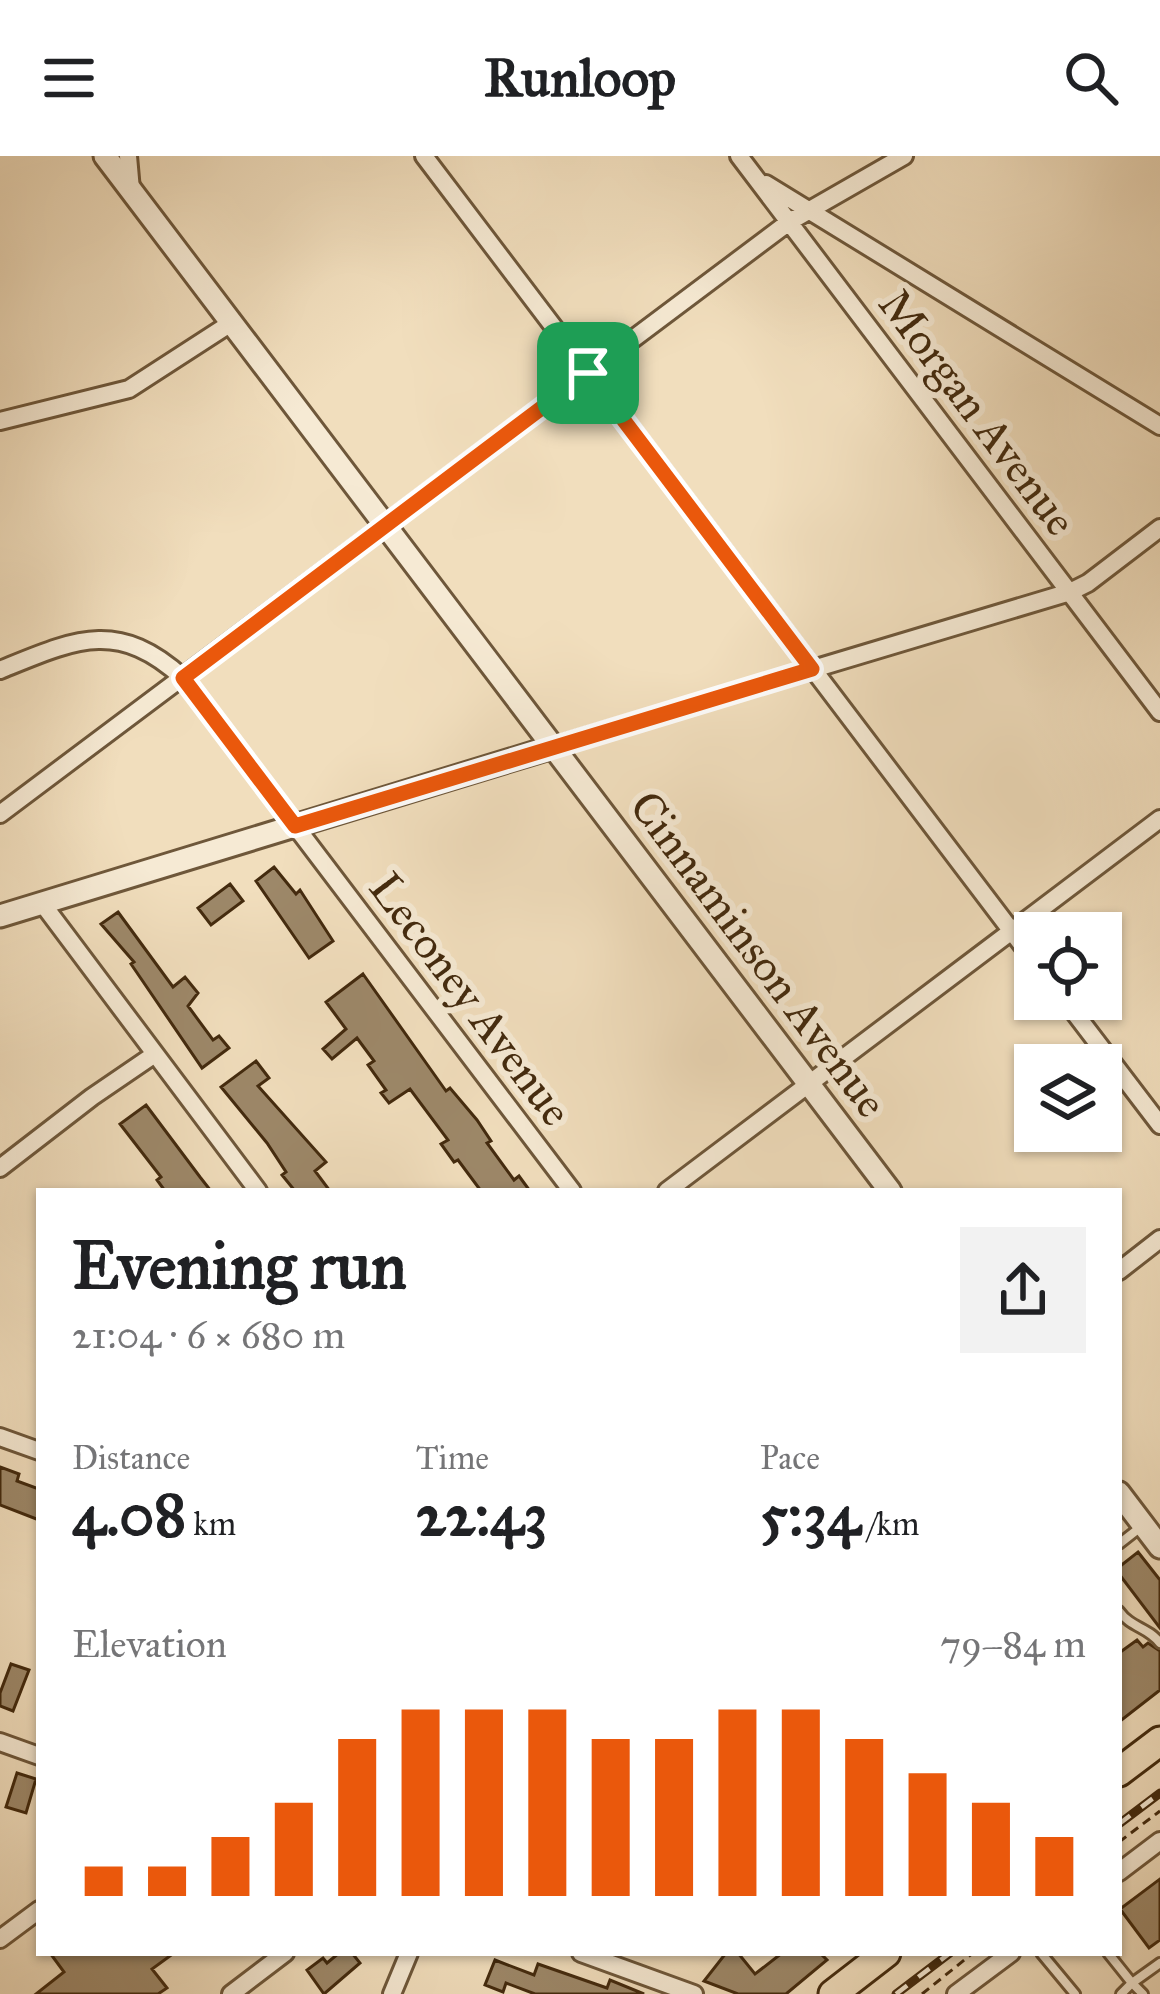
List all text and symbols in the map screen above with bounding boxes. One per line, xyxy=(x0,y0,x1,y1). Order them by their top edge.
icon: menu xyxy=(36,45,102,111)
text: Runloop xyxy=(484,45,676,111)
icon: search xyxy=(1058,45,1124,111)
street label: Morgan Avenue xyxy=(867,278,1089,546)
pin xyxy=(537,322,639,424)
icon: arrive xyxy=(555,340,621,406)
street label: Cinnaminson Avenue xyxy=(619,780,899,1128)
street label: Leconey Avenue xyxy=(358,862,584,1136)
map controls xyxy=(1014,912,1122,1152)
button: locate xyxy=(1014,912,1122,1020)
button: layers xyxy=(1014,1044,1122,1152)
text: Evening run xyxy=(72,1225,407,1306)
button: share xyxy=(960,1227,1086,1353)
text: 21:04 · 6 × 680 m xyxy=(72,1311,345,1359)
text: Distance xyxy=(72,1438,190,1478)
text: Time xyxy=(416,1438,489,1478)
text: Pace xyxy=(760,1438,820,1478)
text: 4.08 xyxy=(72,1478,186,1551)
text: 22:43 xyxy=(416,1478,548,1551)
text: 5:34 xyxy=(760,1478,860,1551)
text: km xyxy=(186,1504,236,1544)
text: /km xyxy=(860,1504,919,1544)
text: Elevation xyxy=(72,1620,227,1668)
text: 79–84 m xyxy=(940,1620,1086,1668)

